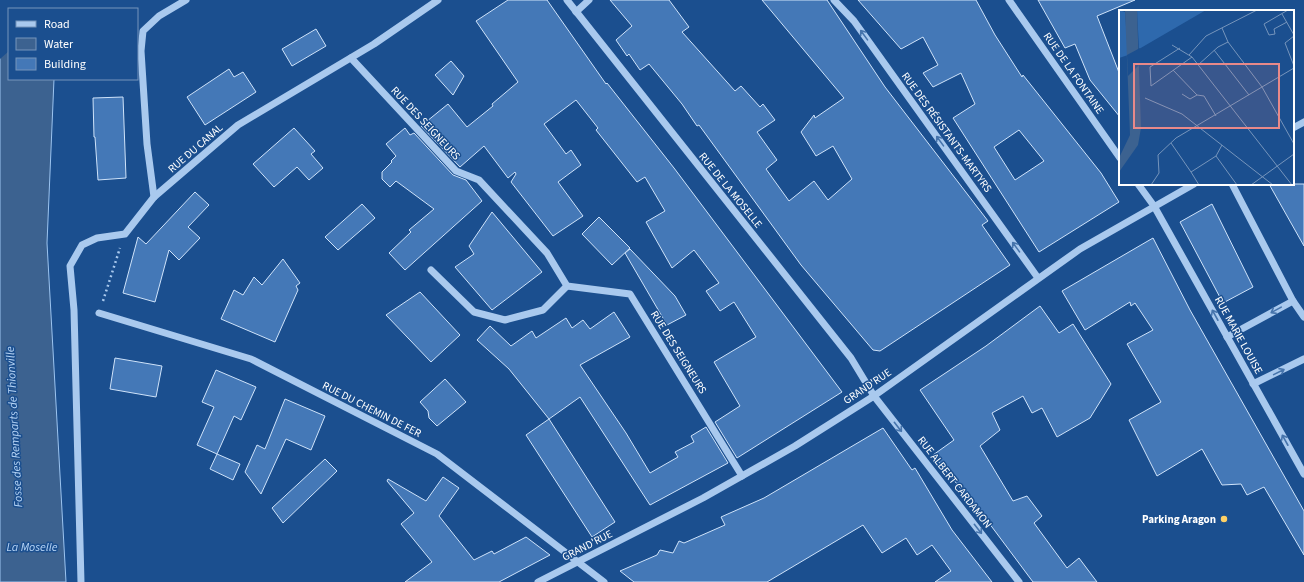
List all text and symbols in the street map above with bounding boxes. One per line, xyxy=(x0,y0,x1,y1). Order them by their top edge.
legend xyxy=(8,8,138,80)
inset map xyxy=(1119,10,1294,185)
text: Road xyxy=(44,16,70,33)
street label: RUE DE LA FONTAINE xyxy=(1040,29,1108,117)
one-way arrow xyxy=(860,30,868,41)
text: Water xyxy=(44,36,74,53)
text: Building xyxy=(44,56,86,73)
street label: RUE DES RÉSISTANTS-MARTYRS xyxy=(898,69,995,195)
street label: RUE DES SEIGNEURS xyxy=(388,83,464,163)
street label: RUE DU CANAL xyxy=(165,120,226,176)
one-way arrow xyxy=(936,136,944,147)
street label: RUE DE LA MOSELLE xyxy=(695,149,766,231)
one-way arrow xyxy=(1012,241,1020,252)
street label: RUE MARIE LOUISE xyxy=(1211,294,1266,377)
one-way arrow xyxy=(1270,306,1282,314)
street label: RUE DES SEIGNEURS xyxy=(647,308,710,397)
one-way arrow xyxy=(1210,309,1218,321)
water label: Fosse des Remparts de Thionville xyxy=(2,346,27,508)
street label: GRAND'RUE xyxy=(840,365,894,408)
one-way arrow xyxy=(1272,368,1284,375)
street label: RUE DU CHEMIN DE FER xyxy=(320,378,424,441)
one-way arrow xyxy=(894,421,902,432)
street label: RUE ALBERT CARDAMON xyxy=(914,433,995,531)
one-way arrow xyxy=(1281,434,1288,446)
place label: Parking Aragon xyxy=(1142,512,1216,527)
marker: Parking Aragon xyxy=(1219,514,1229,524)
one-way arrow xyxy=(973,524,982,535)
street label: GRAND'RUE xyxy=(559,526,615,565)
water label: La Moselle xyxy=(6,539,58,556)

